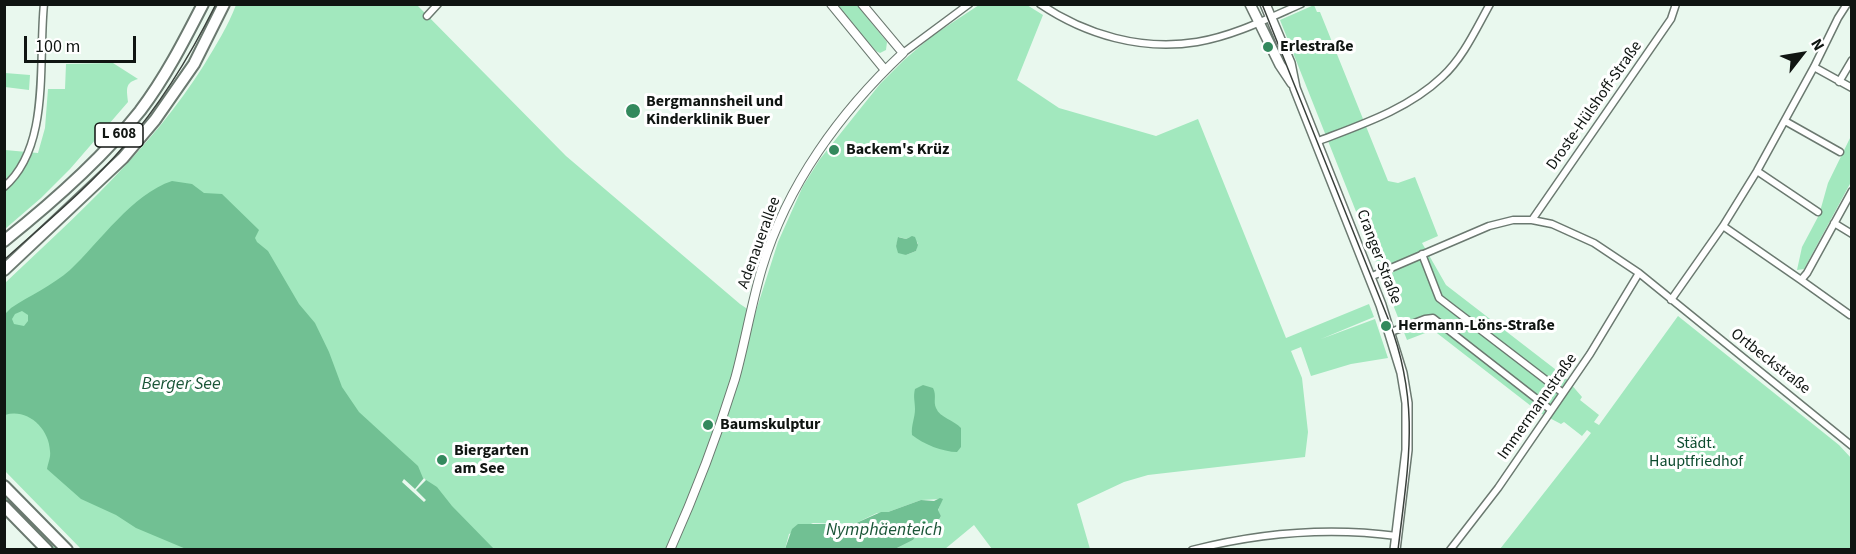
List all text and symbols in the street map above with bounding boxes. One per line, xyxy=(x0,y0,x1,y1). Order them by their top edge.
scale bar xyxy=(27,24,140,62)
north arrow xyxy=(1772,24,1832,84)
text: 100 m xyxy=(35,34,80,59)
text: N xyxy=(1805,34,1830,55)
place label: Erlestraße xyxy=(1280,37,1354,57)
street label: Droste-Hülshoff-Straße xyxy=(1543,38,1647,174)
marker: Erlestraße xyxy=(1261,40,1275,54)
place label: Bergmannsheil und Kinderklinik Buer xyxy=(646,92,783,130)
marker: Bergmannsheil und Kinderklinik Buer xyxy=(624,102,642,120)
road number: L 608 xyxy=(95,123,143,147)
place label: Backem's Krüz xyxy=(846,140,949,160)
marker: Backem's Krüz xyxy=(827,143,841,157)
street label: Adenauerallee xyxy=(735,195,785,291)
street label: Cranger Straße xyxy=(1351,207,1405,307)
place label: Hermann-Löns-Straße xyxy=(1398,316,1555,336)
marker: Hermann-Löns-Straße xyxy=(1379,319,1393,333)
street label: Ortbeckstraße xyxy=(1726,325,1814,399)
street label: Immermannstraße xyxy=(1494,350,1582,464)
water label: Berger See xyxy=(141,374,221,396)
place label: Baumskulptur xyxy=(720,415,820,435)
marker: Baumskulptur xyxy=(701,418,715,432)
park label: Städt. Hauptfriedhof xyxy=(1649,434,1743,472)
place label: Biergarten am See xyxy=(454,441,529,479)
marker: Biergarten am See xyxy=(435,453,449,467)
water label: Nymphäenteich xyxy=(826,520,942,542)

